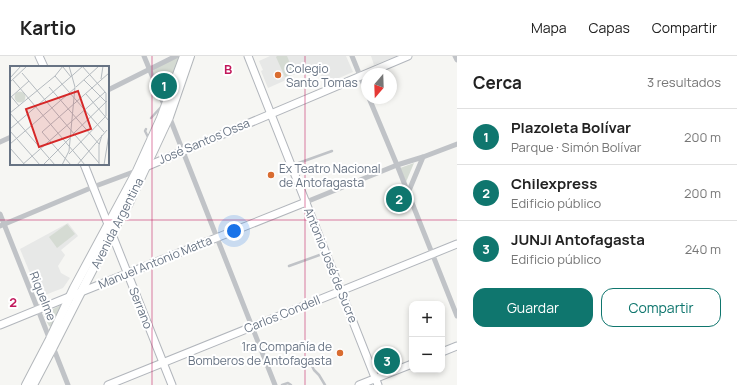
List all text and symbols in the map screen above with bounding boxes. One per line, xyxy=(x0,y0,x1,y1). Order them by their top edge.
text: Kartio xyxy=(20,15,76,41)
text: Mapa xyxy=(531,18,567,37)
text: Capas xyxy=(589,18,630,37)
text: Compartir xyxy=(652,18,717,37)
text: B xyxy=(224,60,232,78)
place label: Colegio Santo Tomas xyxy=(286,60,358,91)
inset map xyxy=(10,66,109,165)
north arrow xyxy=(361,68,397,104)
marker: Colegio Santo Tomas xyxy=(273,70,283,80)
pin: 1 xyxy=(151,71,177,101)
text: Cerca xyxy=(473,71,522,94)
text: 3 resultados xyxy=(647,73,721,91)
street label: José Santos Ossa xyxy=(156,114,252,168)
text: Plazoleta Bolívar xyxy=(511,117,631,138)
text: 1 xyxy=(483,128,489,146)
text: 200 m xyxy=(684,128,721,146)
text: Parque · Simón Bolívar xyxy=(511,138,642,156)
place label: Ex Teatro Nacional de Antofagasta xyxy=(279,160,381,191)
marker: Ex Teatro Nacional de Antofagasta xyxy=(266,170,276,180)
text: Chilexpress xyxy=(511,173,597,194)
street label: Avenida Argentina xyxy=(87,175,147,271)
pin: 2 xyxy=(386,184,412,214)
text: 2 xyxy=(482,184,490,202)
text: 200 m xyxy=(684,184,721,202)
text: Edificio público xyxy=(511,194,601,212)
street label: Antonio José de Sucre xyxy=(300,205,362,325)
your location xyxy=(224,221,244,241)
text: JUNJI Antofagasta xyxy=(511,229,645,250)
street label: Manuel Antonio Matta xyxy=(96,231,214,293)
text: 3 xyxy=(482,240,490,258)
text: 240 m xyxy=(685,240,721,258)
text: Edificio público xyxy=(511,250,601,268)
street label: Riquelme xyxy=(25,269,61,323)
street label: Serrano xyxy=(125,285,157,331)
button: Guardar xyxy=(473,288,593,327)
button: Compartir xyxy=(601,288,721,327)
street label: Carlos Condell xyxy=(241,291,323,337)
text: 2 xyxy=(9,293,17,311)
map controls xyxy=(409,301,445,373)
button: + xyxy=(409,301,445,337)
button: − xyxy=(409,337,445,373)
place label: 1ra Compañía de Bomberos de Antofagasta xyxy=(188,338,332,369)
pin: 3 xyxy=(374,346,400,376)
marker: 1ra Compañía de Bomberos de Antofagasta xyxy=(335,348,345,358)

